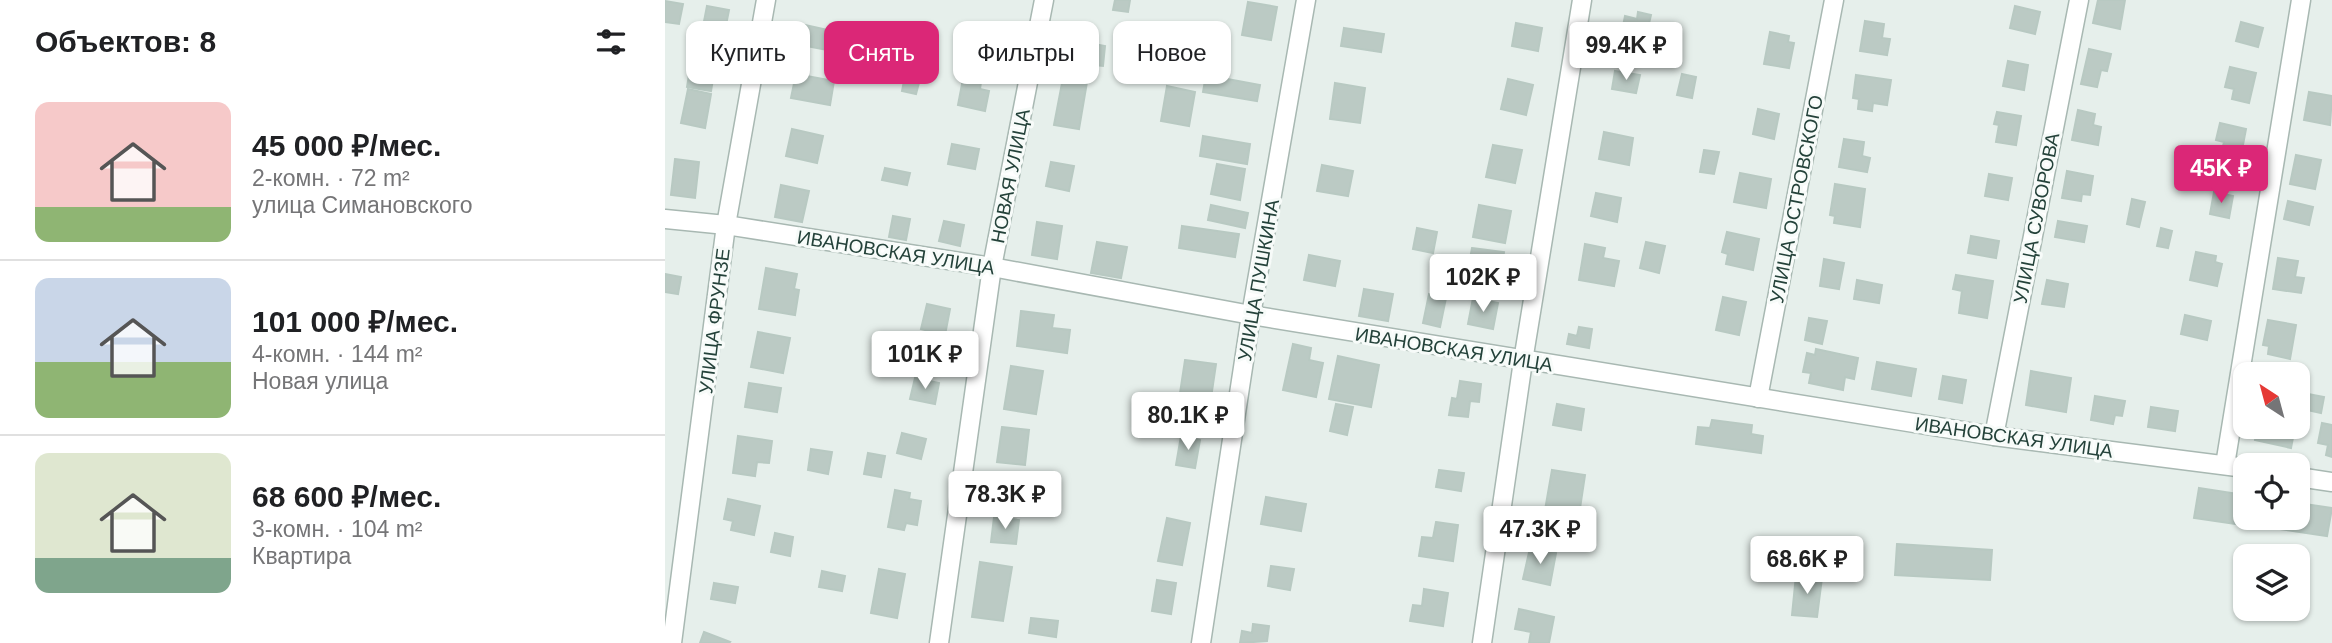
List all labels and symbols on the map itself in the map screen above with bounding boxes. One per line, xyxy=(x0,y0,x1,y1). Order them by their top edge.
pin: 99.4K ₽ xyxy=(1561,22,1691,82)
street label: УЛИЦА ОСТРОВСКОГО xyxy=(1766,93,1827,305)
street label: НОВАЯ УЛИЦА xyxy=(987,107,1034,245)
street label: УЛИЦА СУВОРОВА xyxy=(2010,131,2063,305)
pin: 45K ₽ xyxy=(2172,146,2270,205)
street label: УЛИЦА ПУШКИНА xyxy=(1234,197,1283,363)
street label: ИВАНОВСКАЯ УЛИЦА xyxy=(796,227,996,279)
street label: УЛИЦА ФРУНЗЕ xyxy=(695,247,734,395)
pin: 102K ₽ xyxy=(1426,254,1540,314)
street label: ИВАНОВСКАЯ УЛИЦА xyxy=(1354,324,1554,376)
pin: 101K ₽ xyxy=(868,332,982,391)
north arrow xyxy=(2233,362,2310,439)
pin: 80.1K ₽ xyxy=(1123,392,1253,452)
street label: ИВАНОВСКАЯ УЛИЦА xyxy=(1914,413,2115,462)
pin: 78.3K ₽ xyxy=(940,472,1070,531)
pin: 47.3K ₽ xyxy=(1475,506,1605,566)
pin: 68.6K ₽ xyxy=(1742,536,1872,596)

